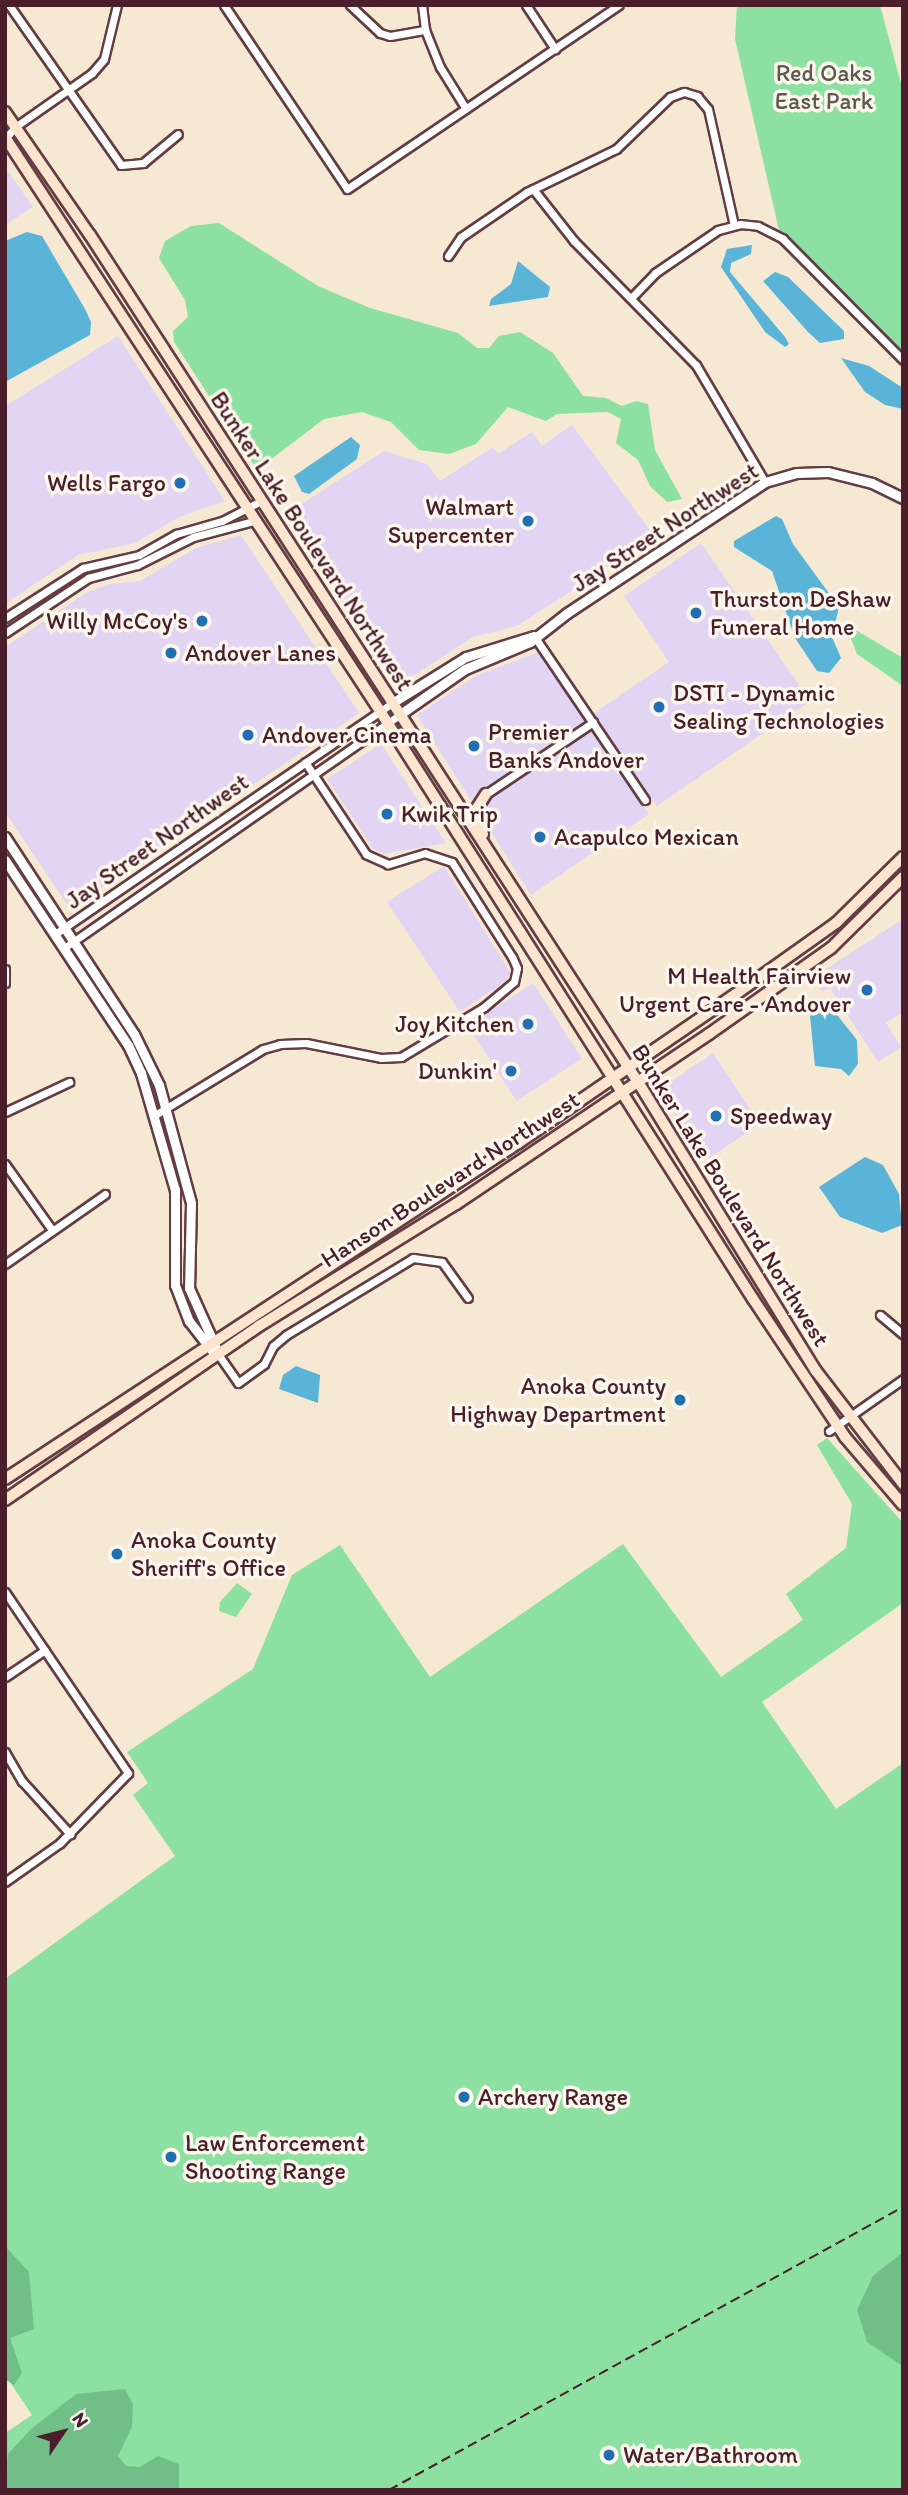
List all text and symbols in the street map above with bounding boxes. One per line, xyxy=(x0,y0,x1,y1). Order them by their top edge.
park label: Red Oaks East Park xyxy=(775,59,873,115)
street label: Bunker Lake Boulevard Northwest xyxy=(204,385,420,697)
street label: Jay Street Northwest xyxy=(567,456,763,598)
place label: Wells Fargo xyxy=(47,469,166,497)
marker: Wells Fargo xyxy=(172,475,188,491)
place label: Walmart Supercenter xyxy=(388,493,514,549)
marker: Walmart Supercenter xyxy=(520,513,536,529)
place label: Thurston DeShaw Funeral Home xyxy=(710,585,891,641)
marker: Thurston DeShaw Funeral Home xyxy=(688,605,704,621)
place label: Willy McCoy's xyxy=(47,607,188,635)
marker: Willy McCoy's xyxy=(194,613,210,629)
place label: Andover Lanes xyxy=(185,639,337,667)
marker: Andover Lanes xyxy=(163,645,179,661)
place label: DSTI - Dynamic Sealing Technologies xyxy=(673,679,885,735)
marker: DSTI - Dynamic Sealing Technologies xyxy=(651,699,667,715)
place label: Premier Banks Andover xyxy=(488,718,644,774)
place label: Andover Cinema xyxy=(262,721,432,749)
marker: Andover Cinema xyxy=(240,727,256,743)
marker: Premier Banks Andover xyxy=(466,738,482,754)
street label: Jay Street Northwest xyxy=(60,767,254,915)
place label: Kwik Trip xyxy=(401,800,495,828)
marker: Kwik Trip xyxy=(379,806,395,822)
place label: Acapulco Mexican xyxy=(554,823,739,851)
marker: Acapulco Mexican xyxy=(532,829,548,845)
place label: M Health Fairview Urgent Care - Andover xyxy=(619,962,851,1018)
marker: M Health Fairview Urgent Care - Andover xyxy=(857,980,877,1000)
place label: Joy Kitchen xyxy=(395,1010,514,1038)
marker: Joy Kitchen xyxy=(520,1016,536,1032)
street label: Bunker Lake Boulevard Northwest xyxy=(625,1038,837,1352)
place label: Dunkin' xyxy=(418,1057,497,1085)
marker: Dunkin' xyxy=(503,1063,519,1079)
street label: Hanson Boulevard Northwest xyxy=(315,1084,585,1274)
place label: Speedway xyxy=(730,1102,832,1130)
marker: Speedway xyxy=(708,1108,724,1124)
place label: Anoka County Highway Department xyxy=(450,1372,666,1428)
marker: Anoka County Highway Department xyxy=(672,1392,688,1408)
place label: Anoka County Sheriff's Office xyxy=(131,1526,286,1582)
marker: Anoka County Sheriff's Office xyxy=(109,1546,125,1562)
place label: Archery Range xyxy=(478,2083,628,2111)
marker: Archery Range xyxy=(456,2089,472,2105)
place label: Law Enforcement Shooting Range xyxy=(185,2129,365,2185)
marker: Law Enforcement Shooting Range xyxy=(163,2149,179,2165)
north arrow xyxy=(28,2397,98,2467)
text: N xyxy=(68,2408,94,2432)
place label: Water/Bathroom xyxy=(623,2441,798,2469)
marker: Water/Bathroom xyxy=(601,2447,617,2463)

